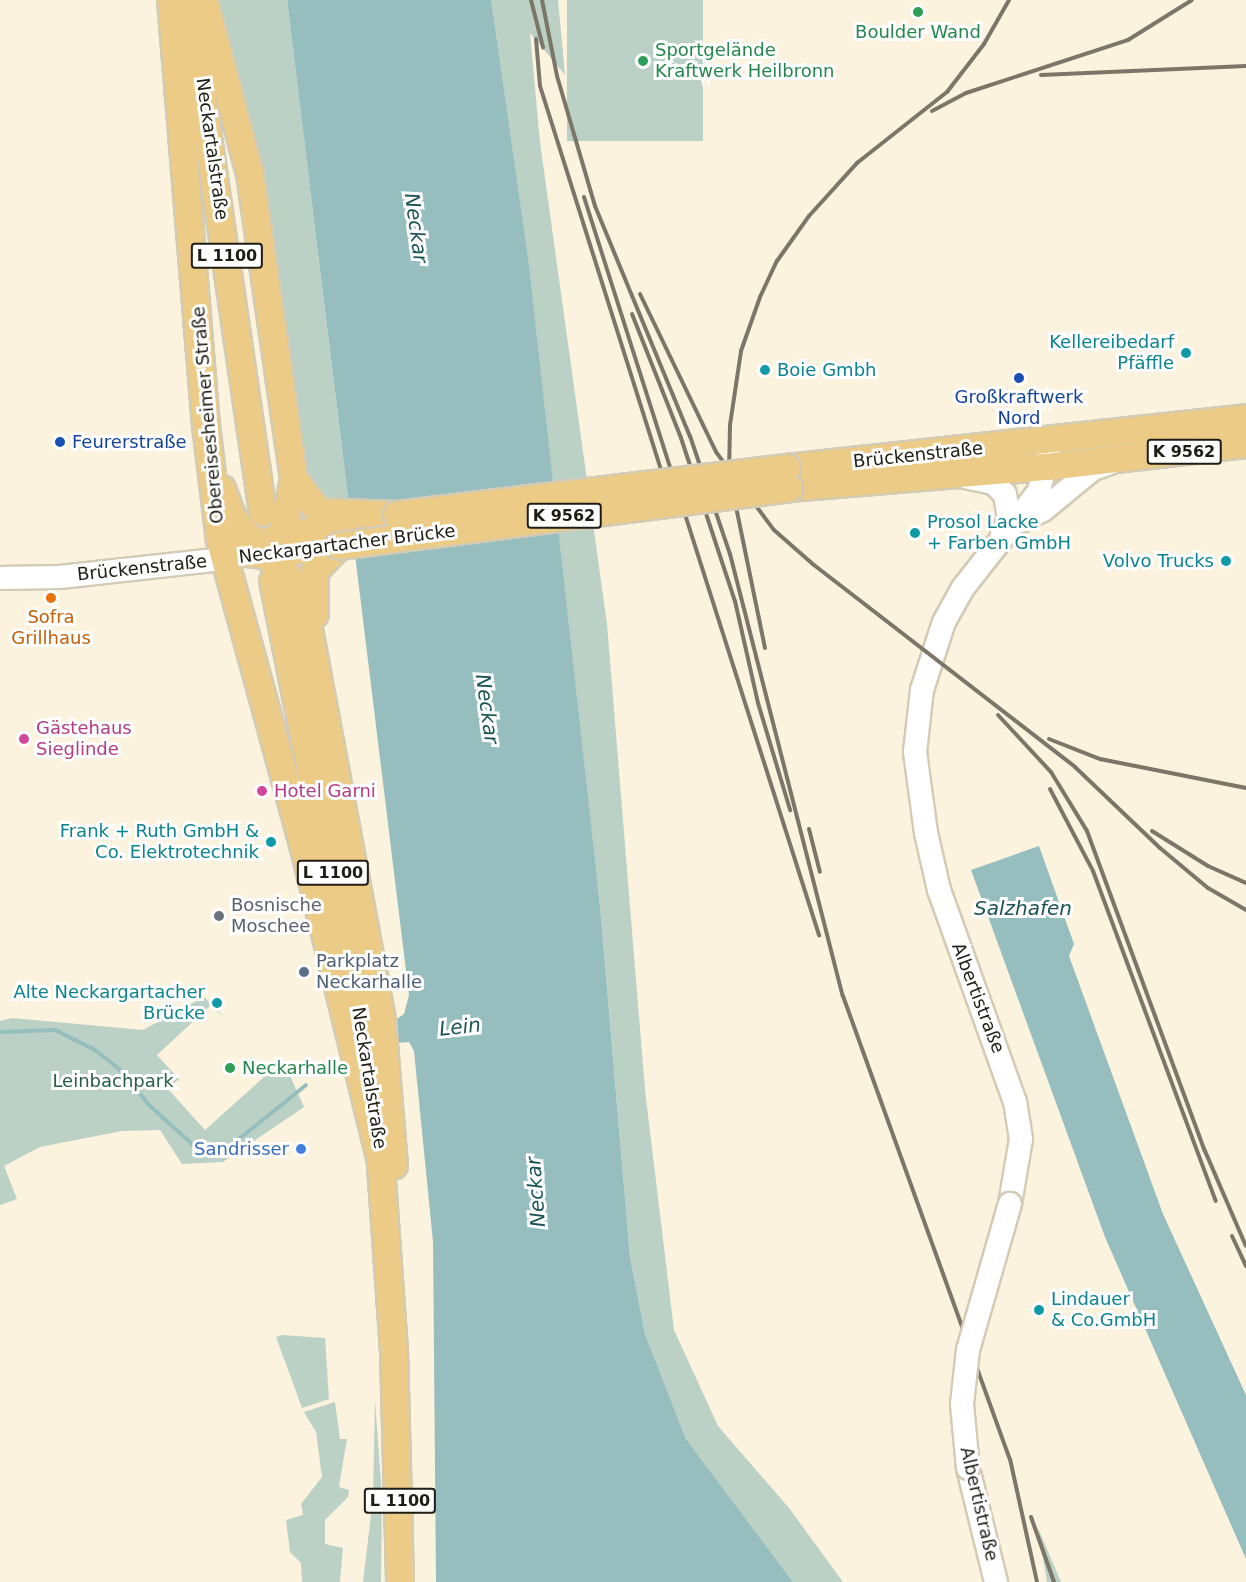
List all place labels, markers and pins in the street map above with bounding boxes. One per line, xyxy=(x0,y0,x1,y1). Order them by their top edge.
marker: Boulder Wand xyxy=(911,5,925,19)
place label: Boulder Wand xyxy=(855,21,981,43)
place label: Sportgelände Kraftwerk Heilbronn xyxy=(655,40,835,82)
marker: Sportgelände Kraftwerk Heilbronn xyxy=(636,54,650,68)
place label: Kellereibedarf Pfäffle xyxy=(1049,332,1174,374)
marker: Kellereibedarf Pfäffle xyxy=(1179,346,1193,360)
place label: Boie Gmbh xyxy=(777,359,876,381)
marker: Boie Gmbh xyxy=(758,363,772,377)
marker: Großkraftwerk Nord xyxy=(1012,371,1026,385)
place label: Großkraftwerk Nord xyxy=(955,387,1083,430)
place label: Feurerstraße xyxy=(72,431,187,453)
marker: Feurerstraße xyxy=(53,435,67,449)
place label: Prosol Lacke + Farben GmbH xyxy=(927,512,1071,554)
marker: Prosol Lacke + Farben GmbH xyxy=(908,526,922,540)
place label: Volvo Trucks xyxy=(1103,550,1214,572)
marker: Volvo Trucks xyxy=(1219,554,1233,568)
marker: Sofra Grillhaus xyxy=(44,591,58,605)
place label: Sofra Grillhaus xyxy=(11,607,91,650)
place label: Gästehaus Sieglinde xyxy=(36,718,132,760)
marker: Gästehaus Sieglinde xyxy=(17,732,31,746)
place label: Hotel Garni xyxy=(274,780,376,802)
marker: Hotel Garni xyxy=(255,784,269,798)
place label: Frank + Ruth GmbH & Co. Elektrotechnik xyxy=(60,821,259,864)
marker: Frank + Ruth GmbH & Co. Elektrotechnik xyxy=(264,835,278,849)
place label: Bosnische Moschee xyxy=(231,895,322,938)
marker: Bosnische Moschee xyxy=(212,909,226,923)
place label: Parkplatz Neckarhalle xyxy=(316,951,422,994)
marker: Parkplatz Neckarhalle xyxy=(297,965,311,979)
place label: Alte Neckargartacher Brücke xyxy=(13,982,205,1024)
marker: Alte Neckargartacher Brücke xyxy=(210,996,224,1010)
place label: Neckarhalle xyxy=(242,1057,348,1079)
marker: Neckarhalle xyxy=(223,1061,237,1075)
place label: Sandrisser xyxy=(194,1138,289,1160)
marker: Sandrisser xyxy=(294,1142,308,1156)
place label: Lindauer & Co.GmbH xyxy=(1051,1289,1156,1332)
marker: Lindauer & Co.GmbH xyxy=(1032,1303,1046,1317)

